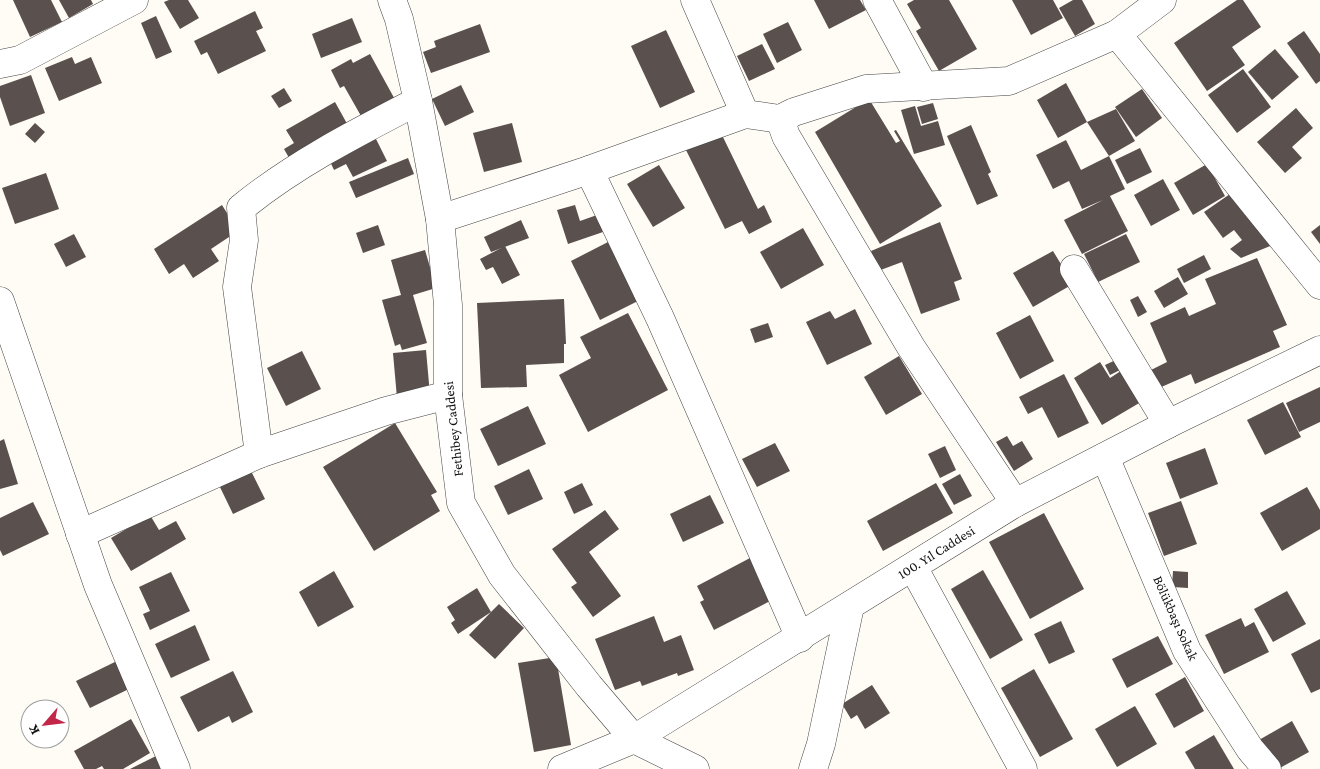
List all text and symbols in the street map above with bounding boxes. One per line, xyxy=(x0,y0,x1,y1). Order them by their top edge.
street label: Fethibey Caddesi xyxy=(440,380,466,477)
street label: 100. Yıl Caddesi xyxy=(895,522,978,582)
street label: Bölükbaşı Sokak xyxy=(1150,573,1202,663)
north arrow xyxy=(20,699,70,749)
text: K xyxy=(24,721,43,738)

